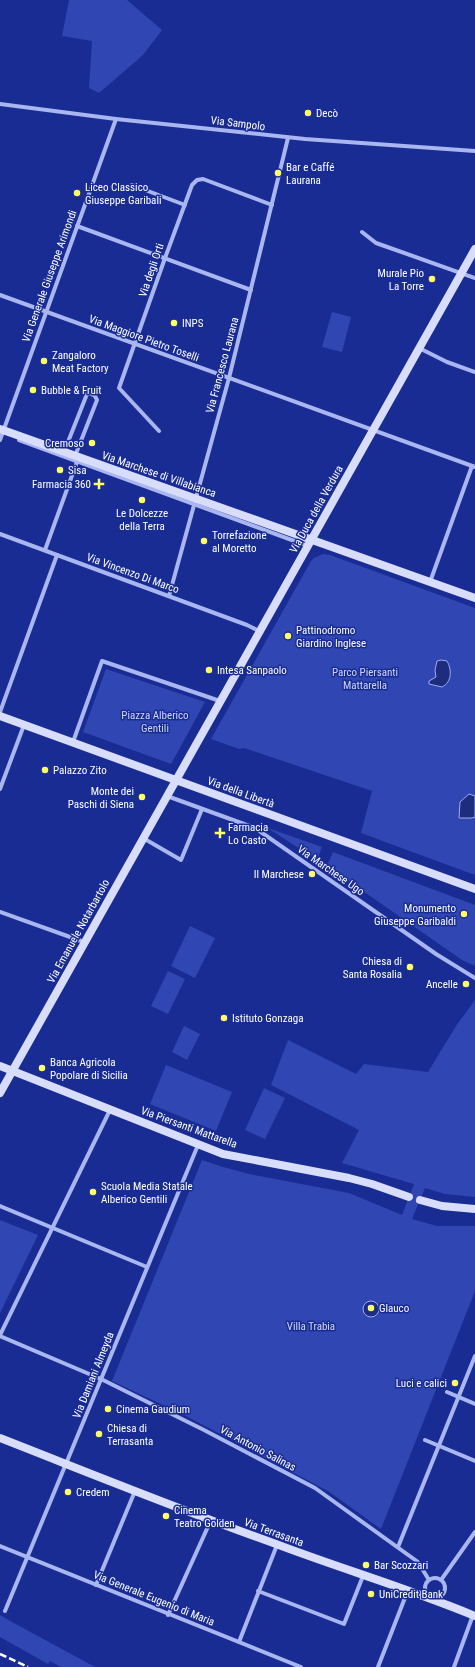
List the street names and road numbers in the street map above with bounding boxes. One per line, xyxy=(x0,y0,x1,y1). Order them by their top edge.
street label: Via Sampolo xyxy=(210,114,266,133)
street label: Via Generale Giuseppe Arimondi xyxy=(19,208,79,344)
street label: Via degli Orti xyxy=(136,242,167,299)
street label: Via Maggiore Pietro Toselli xyxy=(87,312,201,364)
street label: Via Francesco Laurana xyxy=(203,316,242,414)
street label: Via Marchese di Villabianca xyxy=(100,449,218,500)
street label: Via Duca della Verdura xyxy=(287,463,346,555)
street label: Via Vincenzo Di Marco xyxy=(85,551,181,596)
street label: Via della Libertà xyxy=(206,774,276,811)
street label: Via Marchese Ugo xyxy=(295,843,367,899)
street label: Via Emanuele Notarbartolo xyxy=(44,877,113,985)
street label: Via Piersanti Mattarella xyxy=(139,1104,239,1151)
street label: Via Damiani Almeyda xyxy=(70,1330,117,1420)
street label: Via Antonio Salinas xyxy=(217,1423,298,1474)
street label: Via Terrasanta xyxy=(242,1516,305,1549)
street label: Via Generale Eugenio di Maria xyxy=(91,1568,216,1629)

